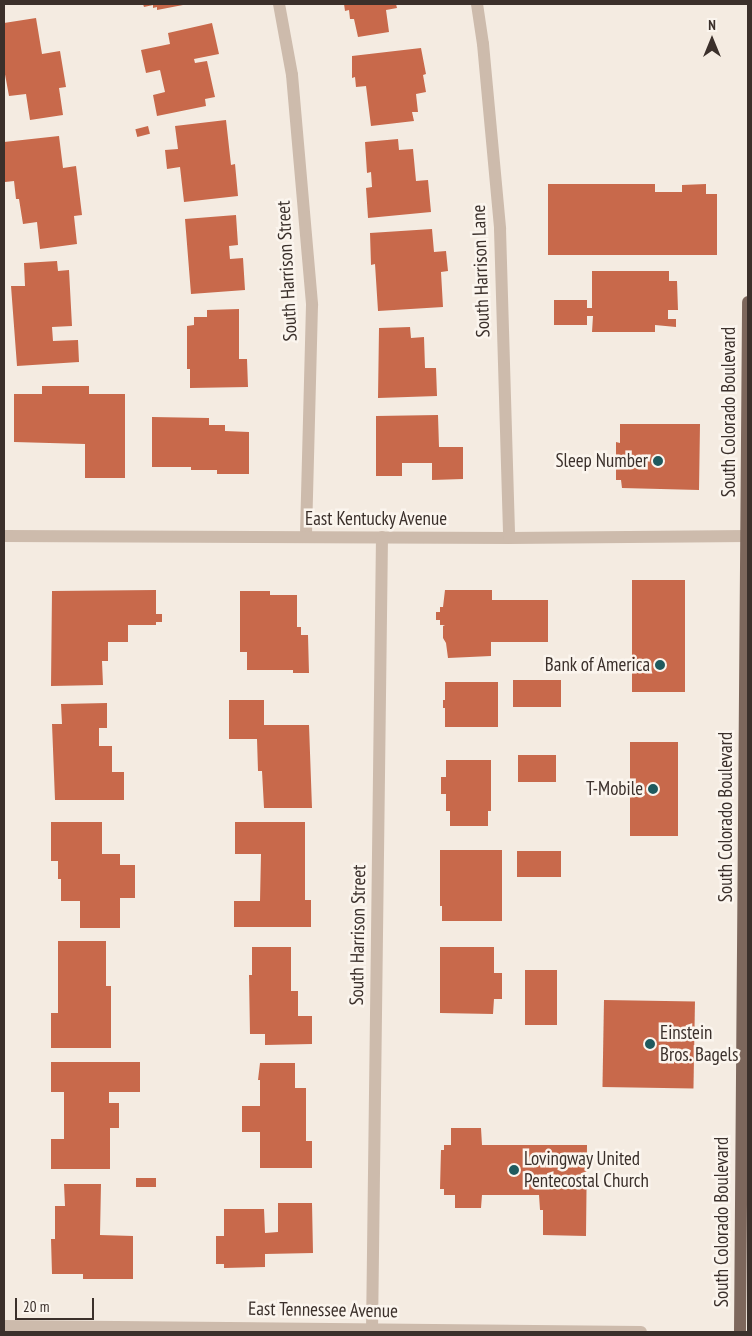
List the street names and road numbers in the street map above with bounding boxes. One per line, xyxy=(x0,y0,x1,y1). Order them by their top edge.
street label: South Harrison Street xyxy=(272,200,302,342)
street label: South Harrison Lane xyxy=(467,204,495,338)
street label: South Colorado Boulevard xyxy=(718,327,740,497)
street label: East Kentucky Avenue xyxy=(304,508,448,530)
street label: South Colorado Boulevard xyxy=(715,732,737,902)
street label: South Harrison Street xyxy=(345,864,371,1006)
street label: South Colorado Boulevard xyxy=(711,1137,733,1307)
street label: East Tennessee Avenue xyxy=(247,1297,399,1323)

